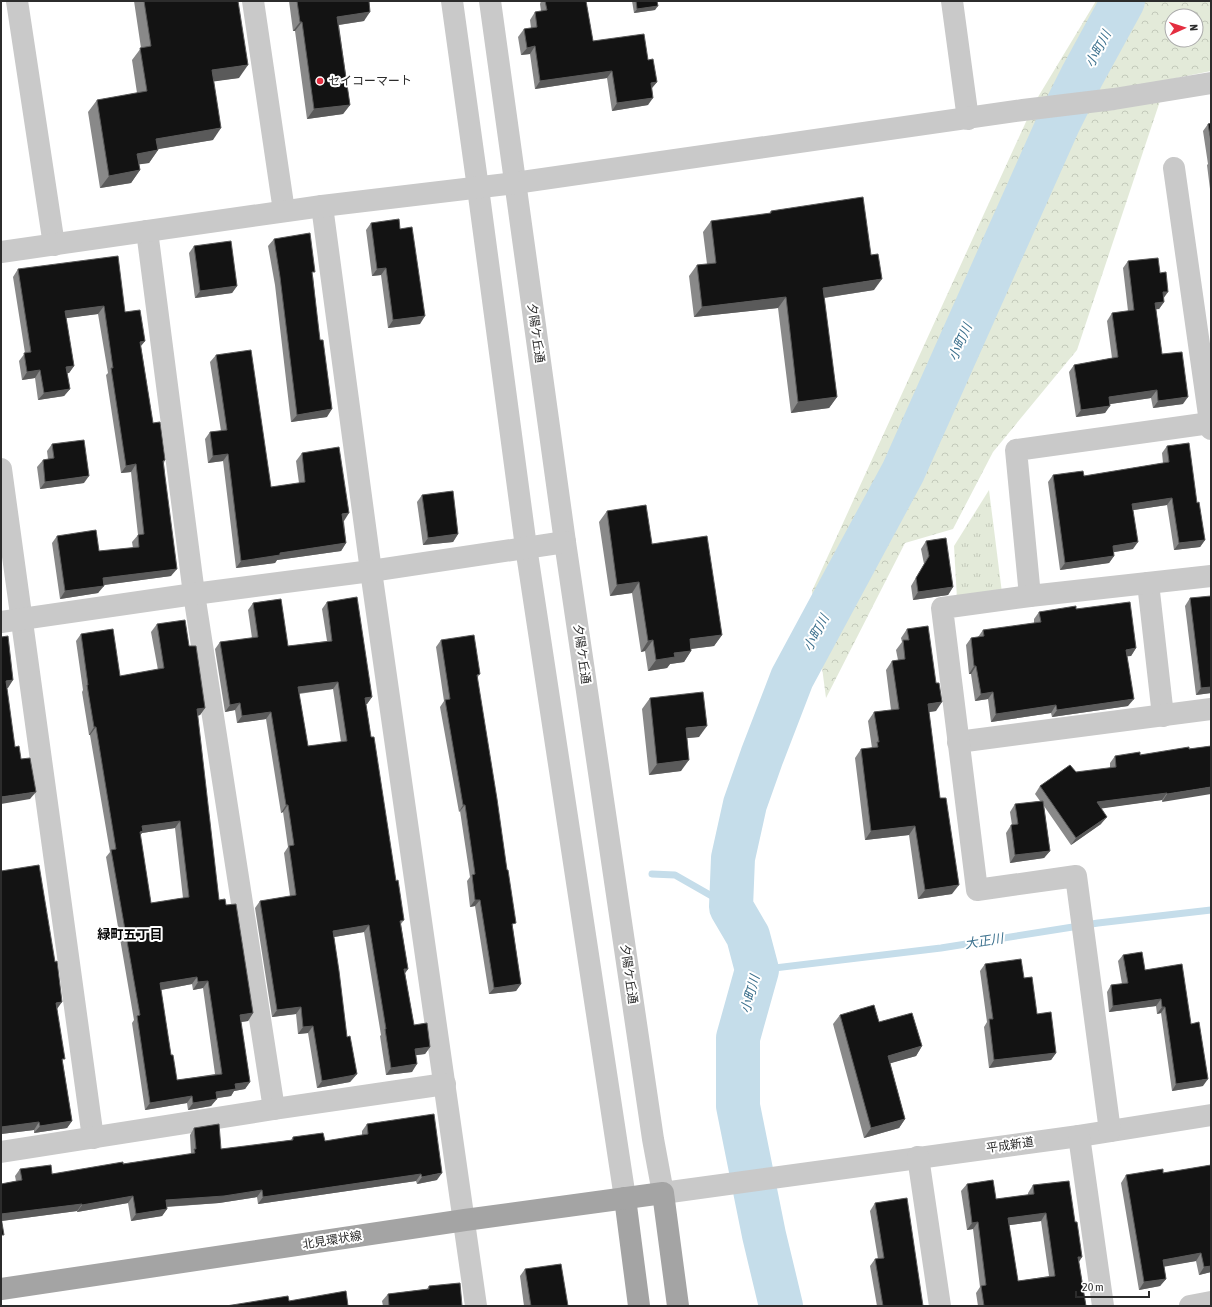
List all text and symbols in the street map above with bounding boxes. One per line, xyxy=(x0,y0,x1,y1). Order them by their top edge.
north arrow xyxy=(1164,8,1204,48)
text: N xyxy=(1188,24,1200,31)
water label: 小町川 xyxy=(1082,27,1115,70)
place label: セイコーマート xyxy=(328,74,412,88)
marker: セイコーマート xyxy=(315,76,325,86)
street label: 夕陽ケ丘通 xyxy=(525,302,547,364)
water label: 小町川 xyxy=(945,319,976,363)
water label: 小町川 xyxy=(800,611,833,654)
street label: 夕陽ケ丘通 xyxy=(571,623,593,685)
district label: 緑町五丁目 xyxy=(96,927,163,942)
water label: 大正川 xyxy=(964,930,1006,951)
street label: 夕陽ケ丘通 xyxy=(618,943,640,1005)
water label: 小町川 xyxy=(738,971,763,1015)
street label: 平成新道 xyxy=(985,1135,1035,1155)
street label: 北見環状線 xyxy=(301,1228,363,1252)
scale bar xyxy=(1076,1273,1149,1299)
text: 20 m xyxy=(1082,1280,1104,1294)

